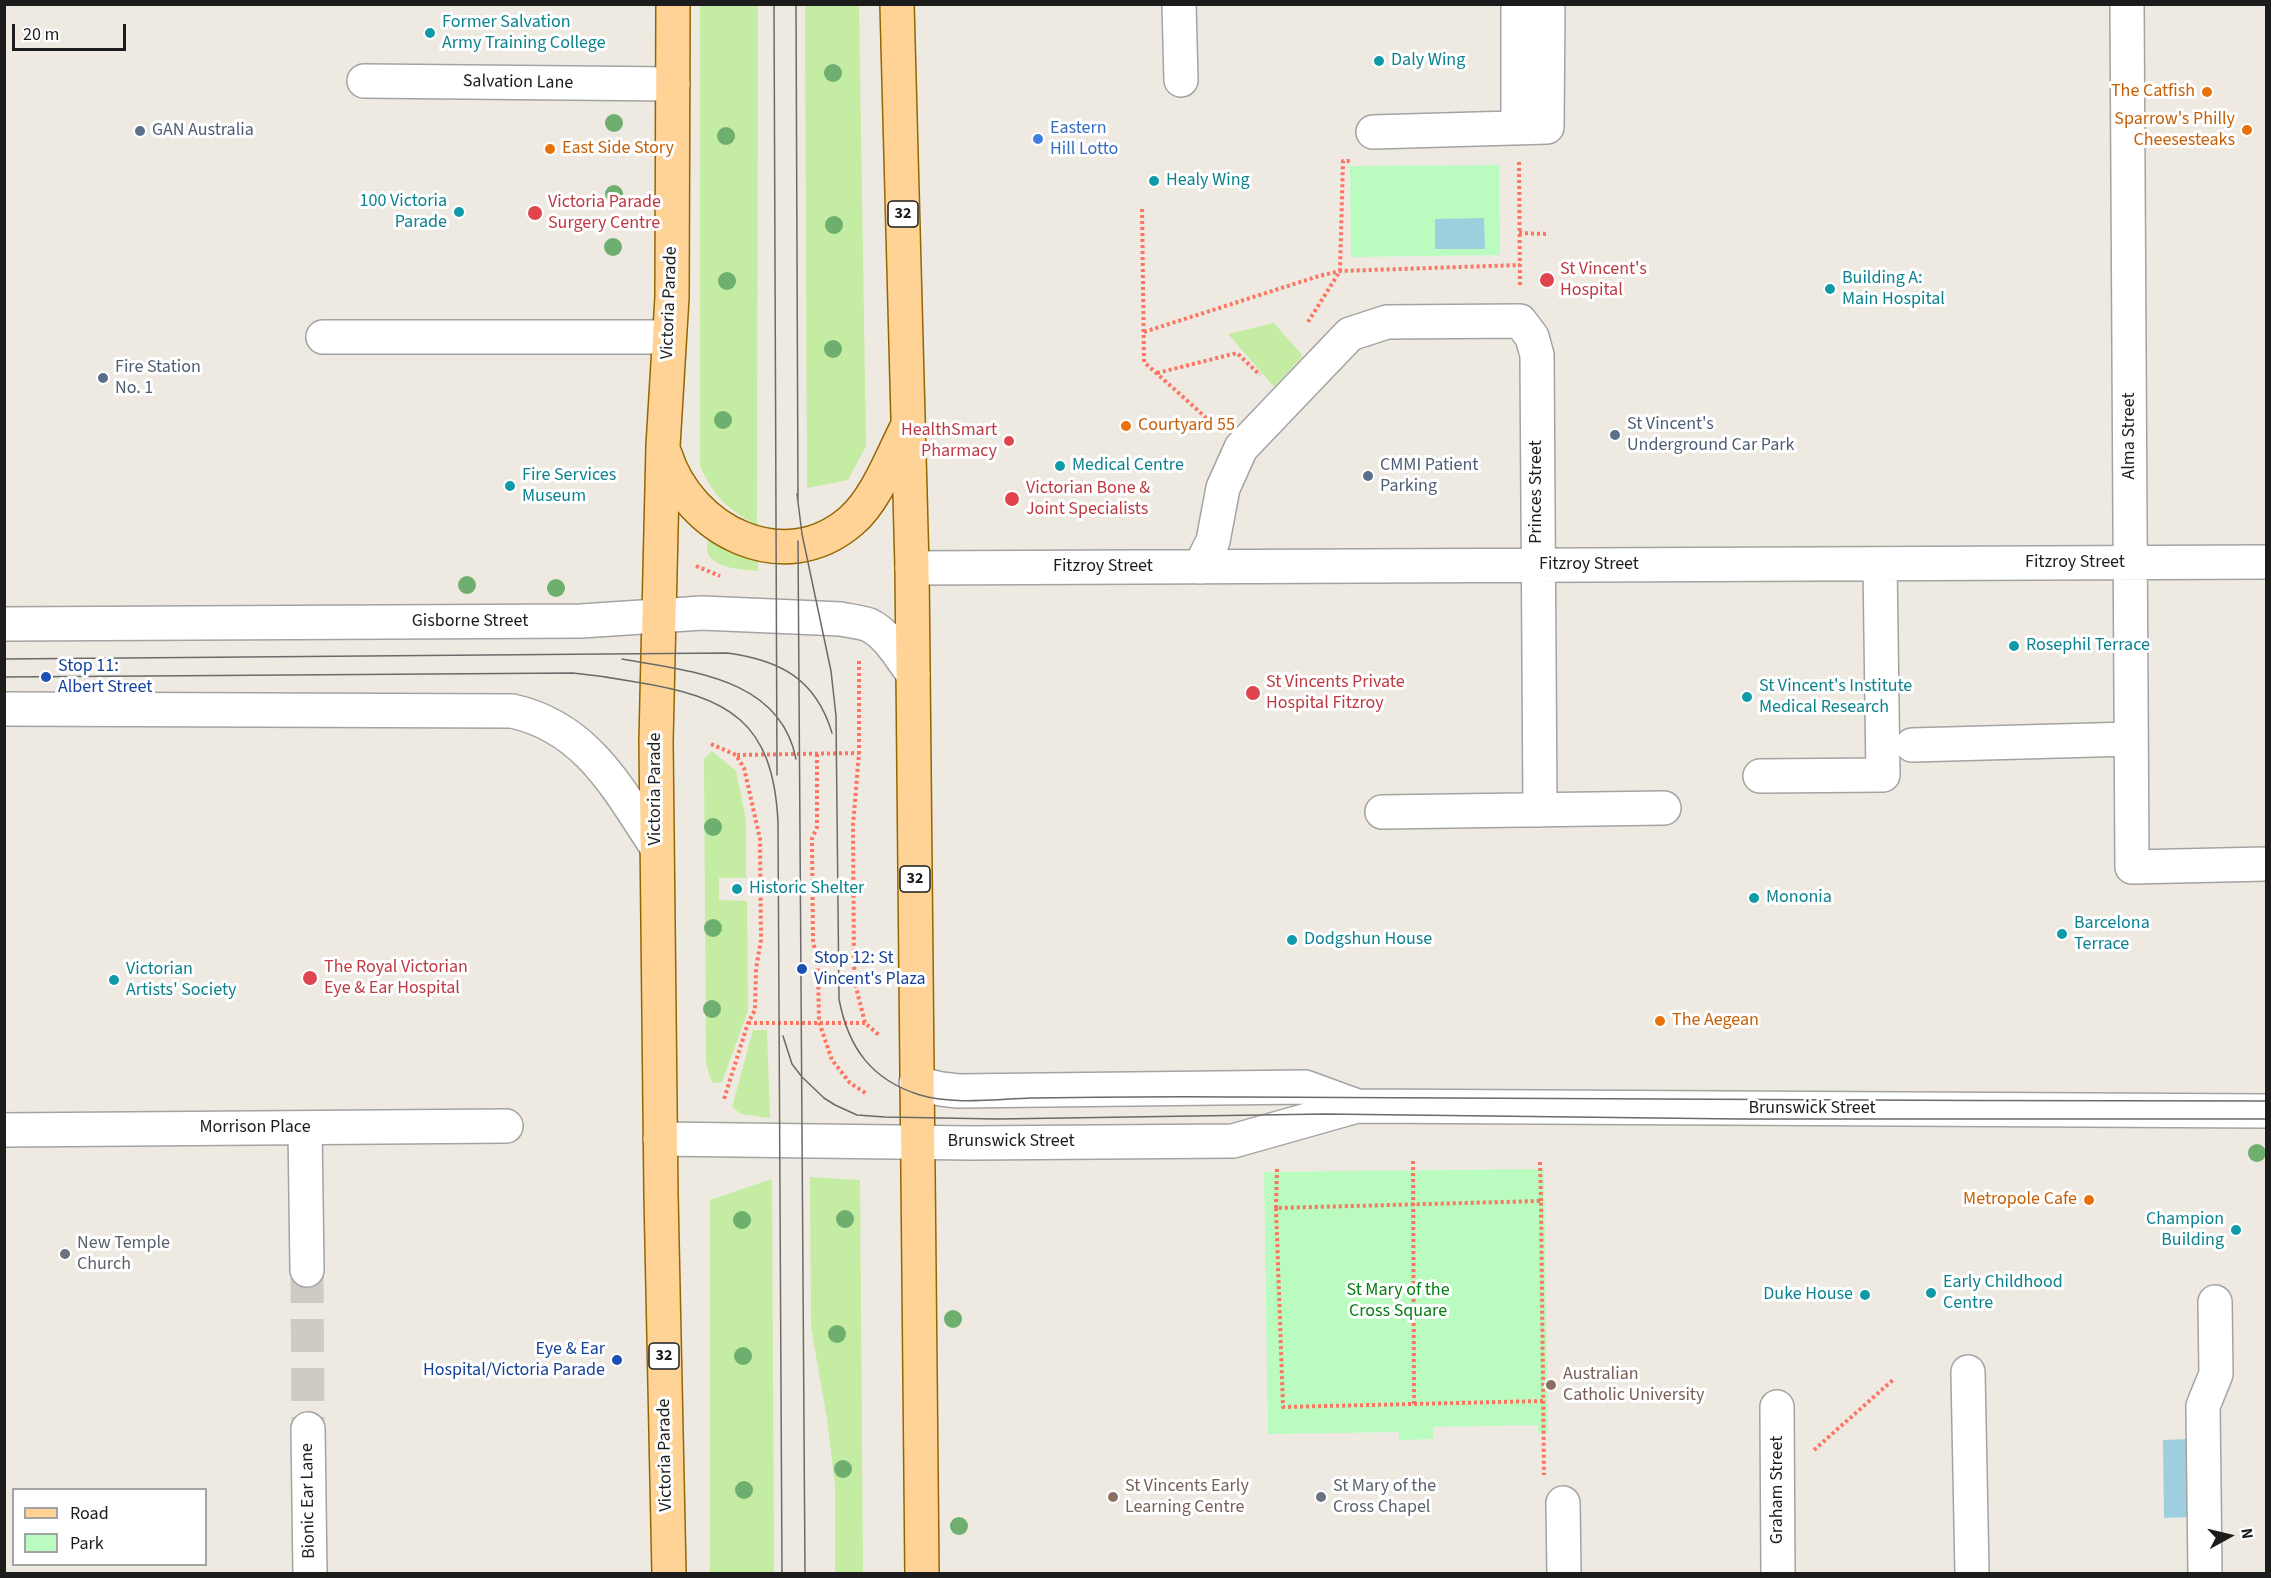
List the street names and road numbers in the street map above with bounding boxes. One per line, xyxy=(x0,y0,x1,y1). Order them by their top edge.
street label: Salvation Lane xyxy=(463,71,573,95)
road number: 32 xyxy=(888,201,918,227)
street label: Victoria Parade xyxy=(657,246,683,360)
street label: Alma Street xyxy=(2119,392,2141,480)
street label: Princes Street xyxy=(1526,440,1548,544)
street label: Fitzroy Street xyxy=(2025,552,2125,574)
street label: Fitzroy Street xyxy=(1539,554,1639,576)
street label: Fitzroy Street xyxy=(1053,556,1153,578)
street label: Gisborne Street xyxy=(412,611,528,633)
street label: Victoria Parade xyxy=(645,733,667,845)
road number: 32 xyxy=(900,866,930,892)
street label: Brunswick Street xyxy=(1748,1098,1876,1120)
street label: Morrison Place xyxy=(199,1117,311,1139)
street label: Brunswick Street xyxy=(947,1131,1075,1153)
road number: 32 xyxy=(649,1343,679,1369)
street label: Victoria Parade xyxy=(654,1398,678,1512)
street label: Graham Street xyxy=(1767,1436,1789,1544)
street label: Bionic Ear Lane xyxy=(297,1443,321,1559)

